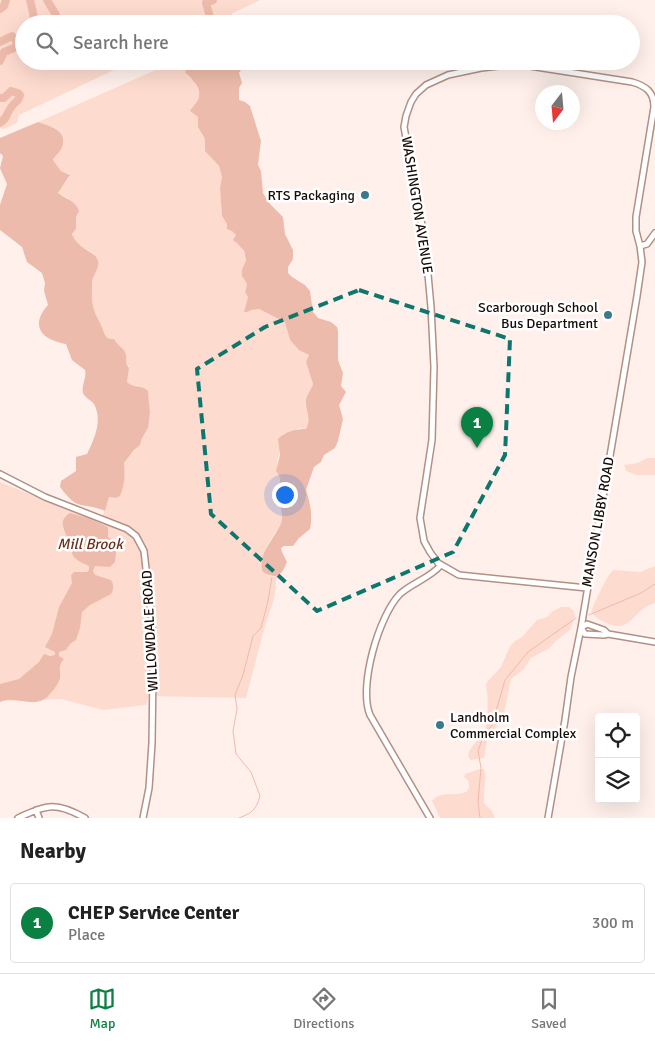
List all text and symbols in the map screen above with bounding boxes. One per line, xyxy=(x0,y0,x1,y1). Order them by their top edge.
search box xyxy=(15,15,640,70)
icon: search xyxy=(33,29,61,57)
text: Search here xyxy=(73,31,169,55)
north arrow xyxy=(535,85,580,130)
street label: WASHINGTON AVENUE xyxy=(398,135,436,275)
place label: RTS Packaging xyxy=(268,187,355,204)
marker: RTS Packaging xyxy=(359,189,371,201)
place label: Scarborough School Bus Department xyxy=(478,299,598,332)
marker: Scarborough School Bus Department xyxy=(602,309,614,321)
pin: 1 xyxy=(461,407,493,448)
street label: MANSON LIBBY ROAD xyxy=(578,456,618,588)
your location xyxy=(272,482,298,508)
water label: Mill Brook xyxy=(57,535,124,553)
street label: WILLOWDALE ROAD xyxy=(138,570,162,692)
place label: Landholm Commercial Complex xyxy=(450,709,577,742)
map controls xyxy=(595,713,640,803)
button: locate xyxy=(595,713,640,758)
marker: Landholm Commercial Complex xyxy=(434,719,446,731)
button: layers xyxy=(595,758,640,803)
text: Nearby xyxy=(20,838,86,864)
text: CHEP Service Center xyxy=(68,901,239,925)
text: 1 xyxy=(33,913,41,933)
text: 300 m xyxy=(592,913,634,933)
text: Place xyxy=(68,925,105,945)
tab: Map xyxy=(88,985,116,1032)
tab: Directions xyxy=(293,985,354,1032)
tab: Saved xyxy=(531,985,567,1032)

